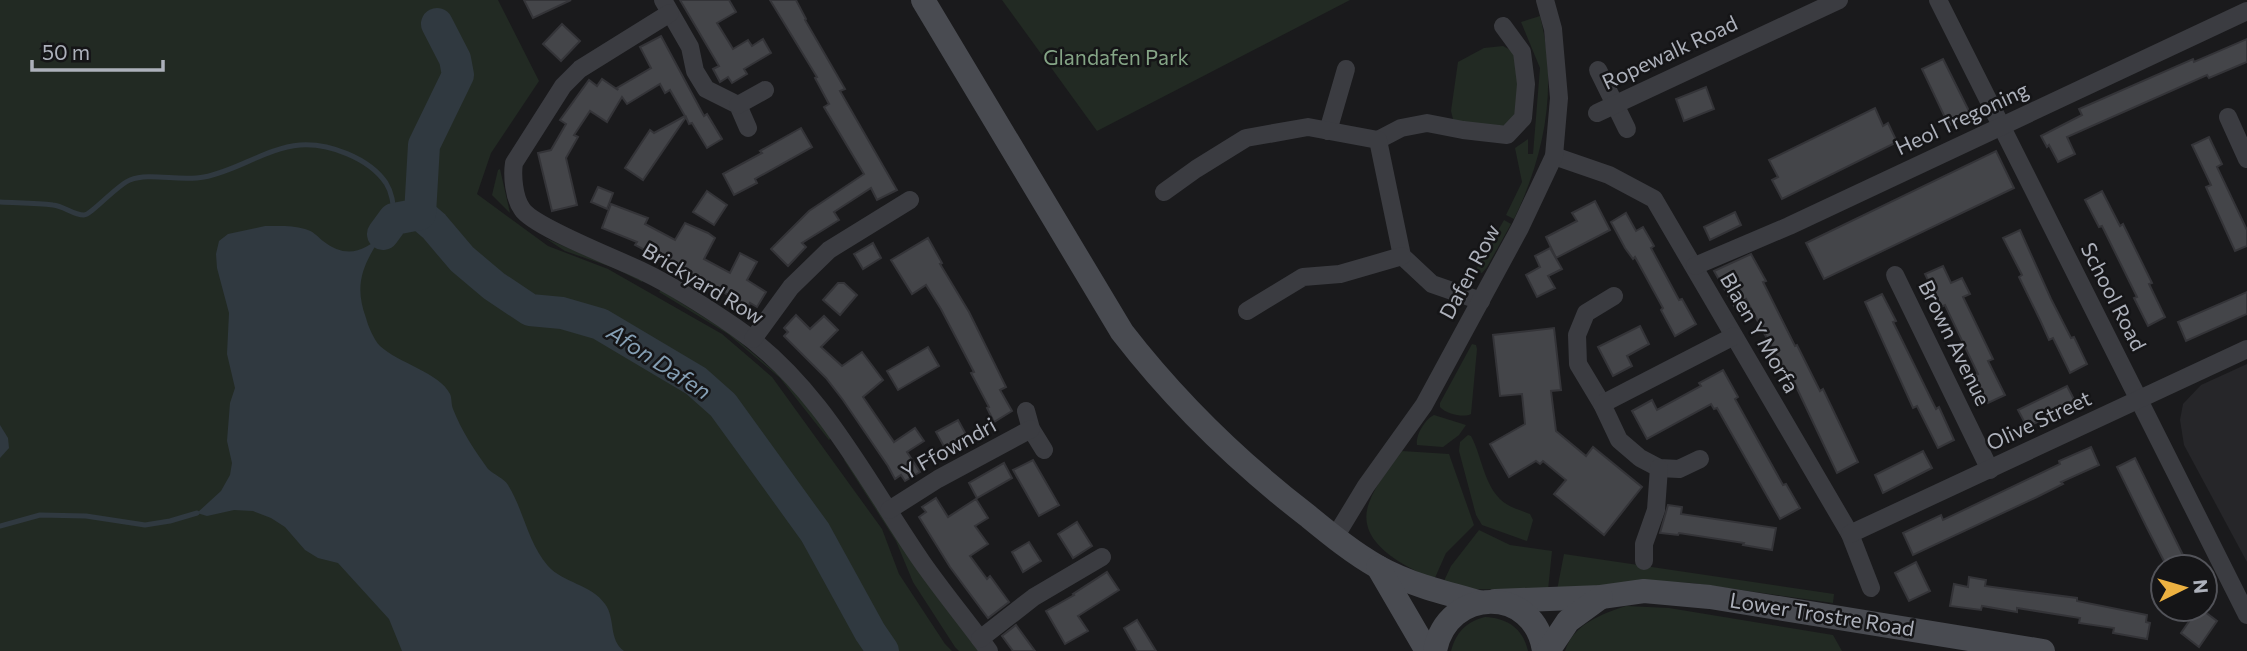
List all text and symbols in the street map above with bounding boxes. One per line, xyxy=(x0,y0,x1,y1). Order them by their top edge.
street label: Ropewalk Road xyxy=(1598,9,1741,94)
scale bar xyxy=(32,28,163,72)
text: 50 m xyxy=(42,39,90,64)
park label: Glandafen Park xyxy=(1043,44,1189,69)
street label: Heol Tregoning xyxy=(1891,76,2032,159)
street label: Dafen Row xyxy=(1433,219,1504,323)
street label: Brickyard Row xyxy=(638,237,769,329)
street label: School Road xyxy=(2076,238,2152,355)
street label: Blaen Y Morfa xyxy=(1716,268,1805,397)
street label: Brown Avenue xyxy=(1914,275,1997,409)
water label: Afon Dafen xyxy=(602,317,717,405)
street label: Olive Street xyxy=(1982,384,2095,455)
street label: Y Ffowndri xyxy=(897,411,1000,484)
north arrow xyxy=(2149,553,2219,623)
text: N xyxy=(2189,578,2214,595)
street label: Lower Trostre Road xyxy=(1728,587,1916,640)

